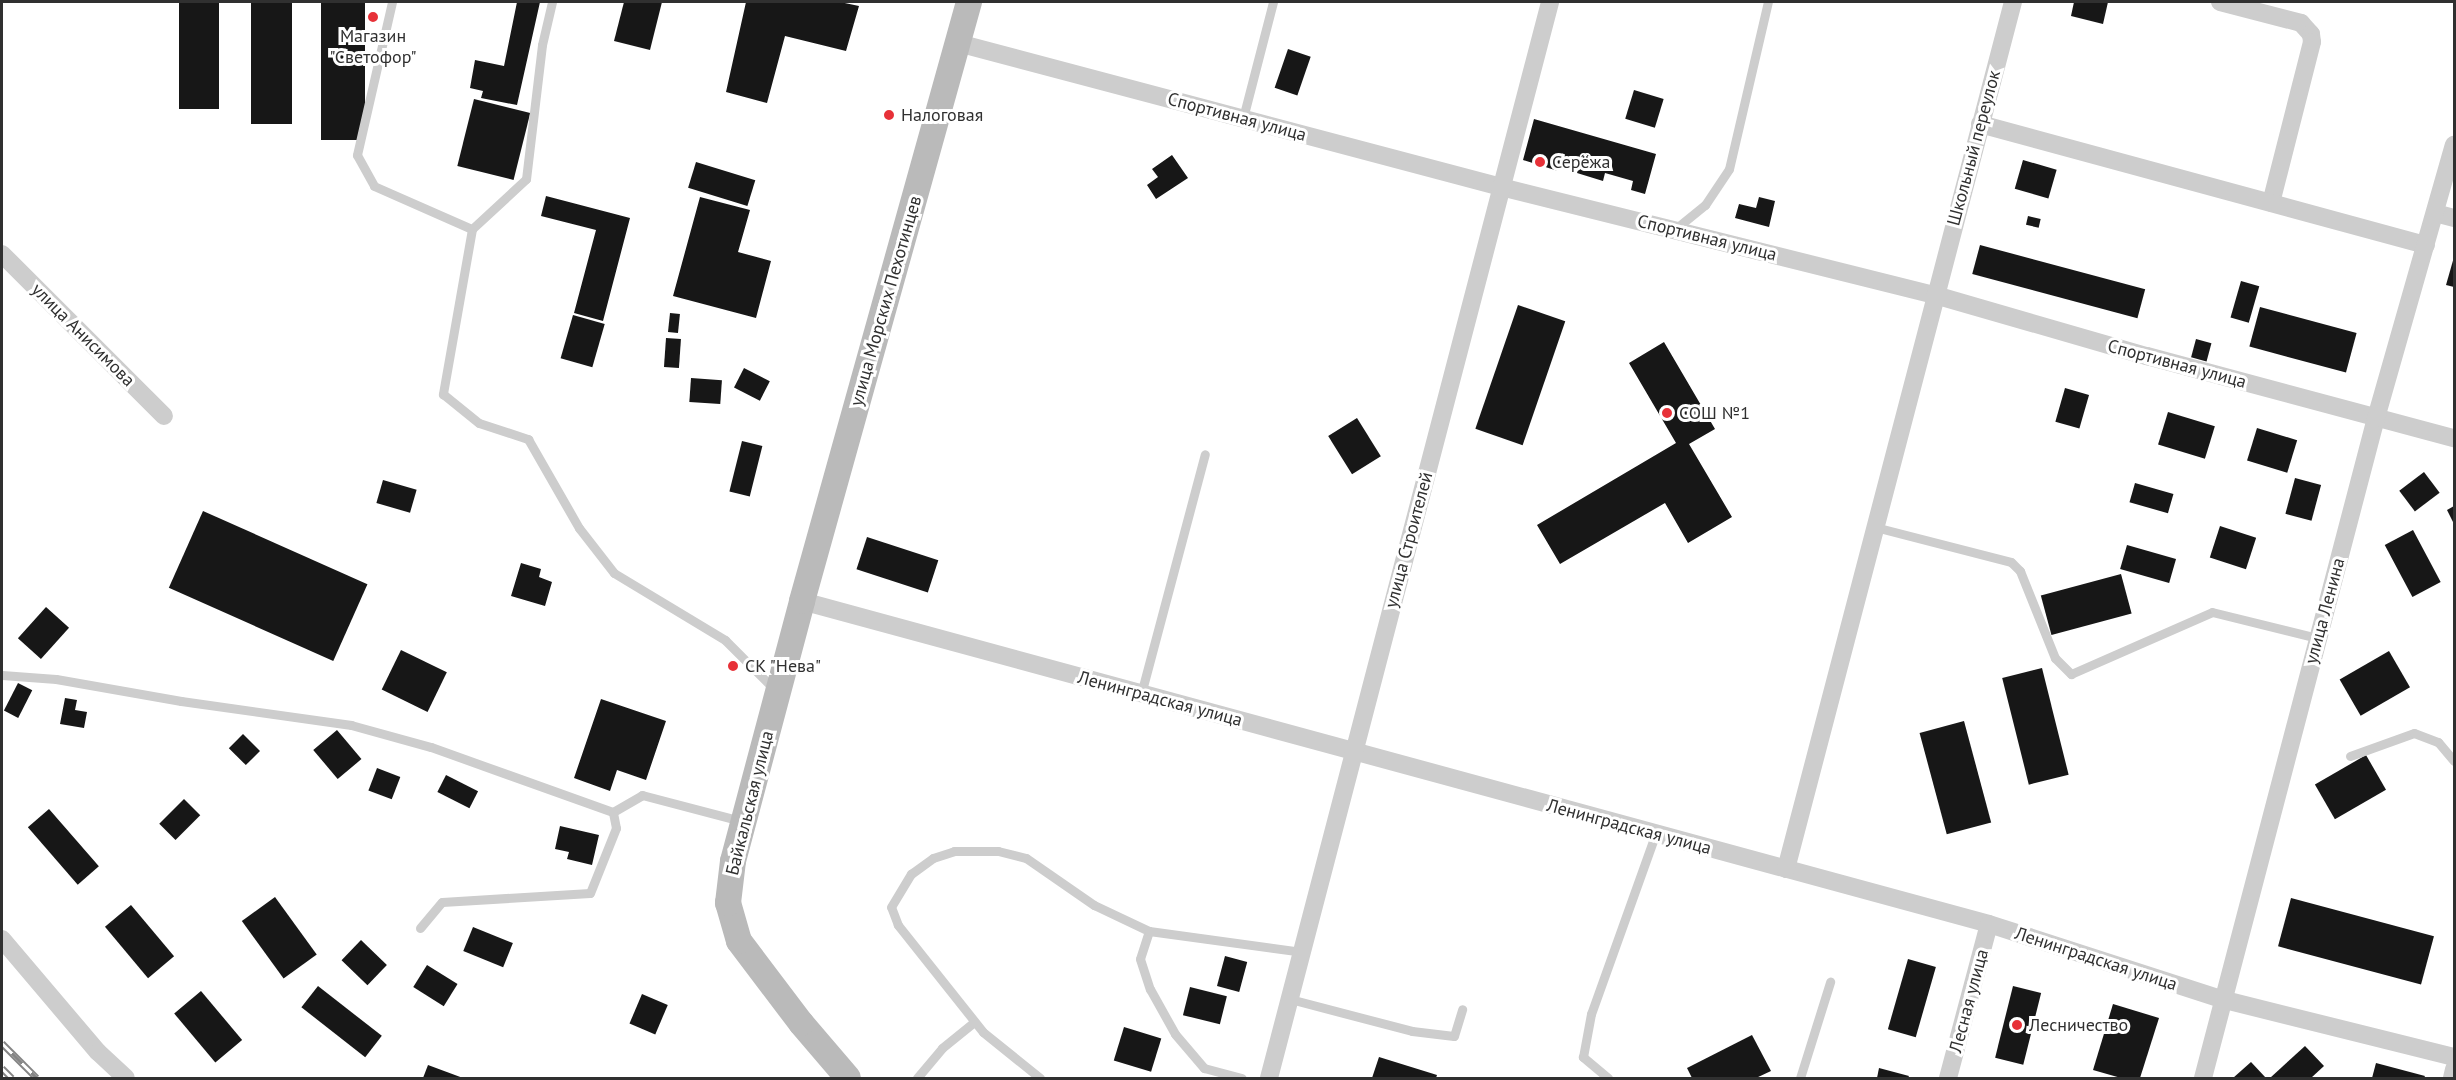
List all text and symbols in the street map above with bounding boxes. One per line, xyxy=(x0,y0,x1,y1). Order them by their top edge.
marker: Магазин "Светофор" xyxy=(366,10,380,24)
place label: Магазин "Светофор" xyxy=(330,26,416,68)
street label: Школьный переулок xyxy=(1943,68,2005,228)
street label: Спортивная улица xyxy=(1165,88,1309,146)
place label: Налоговая xyxy=(901,104,983,126)
marker: Налоговая xyxy=(882,108,896,122)
place label: Серёжа xyxy=(1552,151,1610,173)
marker: Серёжа xyxy=(1533,155,1547,169)
street label: улица Морских Пехотинцев xyxy=(846,193,926,409)
street label: Спортивная улица xyxy=(1635,210,1779,266)
street label: улица Анисимова xyxy=(27,279,139,391)
street label: Спортивная улица xyxy=(2105,335,2249,393)
place label: СОШ №1 xyxy=(1679,402,1750,424)
marker: СОШ №1 xyxy=(1660,406,1674,420)
street label: улица Строителей xyxy=(1380,470,1438,610)
street label: улица Ленина xyxy=(2300,555,2350,667)
place label: СК "Нева" xyxy=(745,655,822,677)
marker: СК "Нева" xyxy=(726,659,740,673)
street label: Ленинградская улица xyxy=(1075,667,1245,731)
street label: Байкальская улица xyxy=(722,728,778,878)
street label: Ленинградская улица xyxy=(1544,795,1714,859)
street label: Ленинградская улица xyxy=(2012,923,2180,995)
street label: Лесная улица xyxy=(1945,947,1993,1055)
place label: Лесничество xyxy=(2029,1014,2128,1036)
marker: Лесничество xyxy=(2010,1018,2024,1032)

